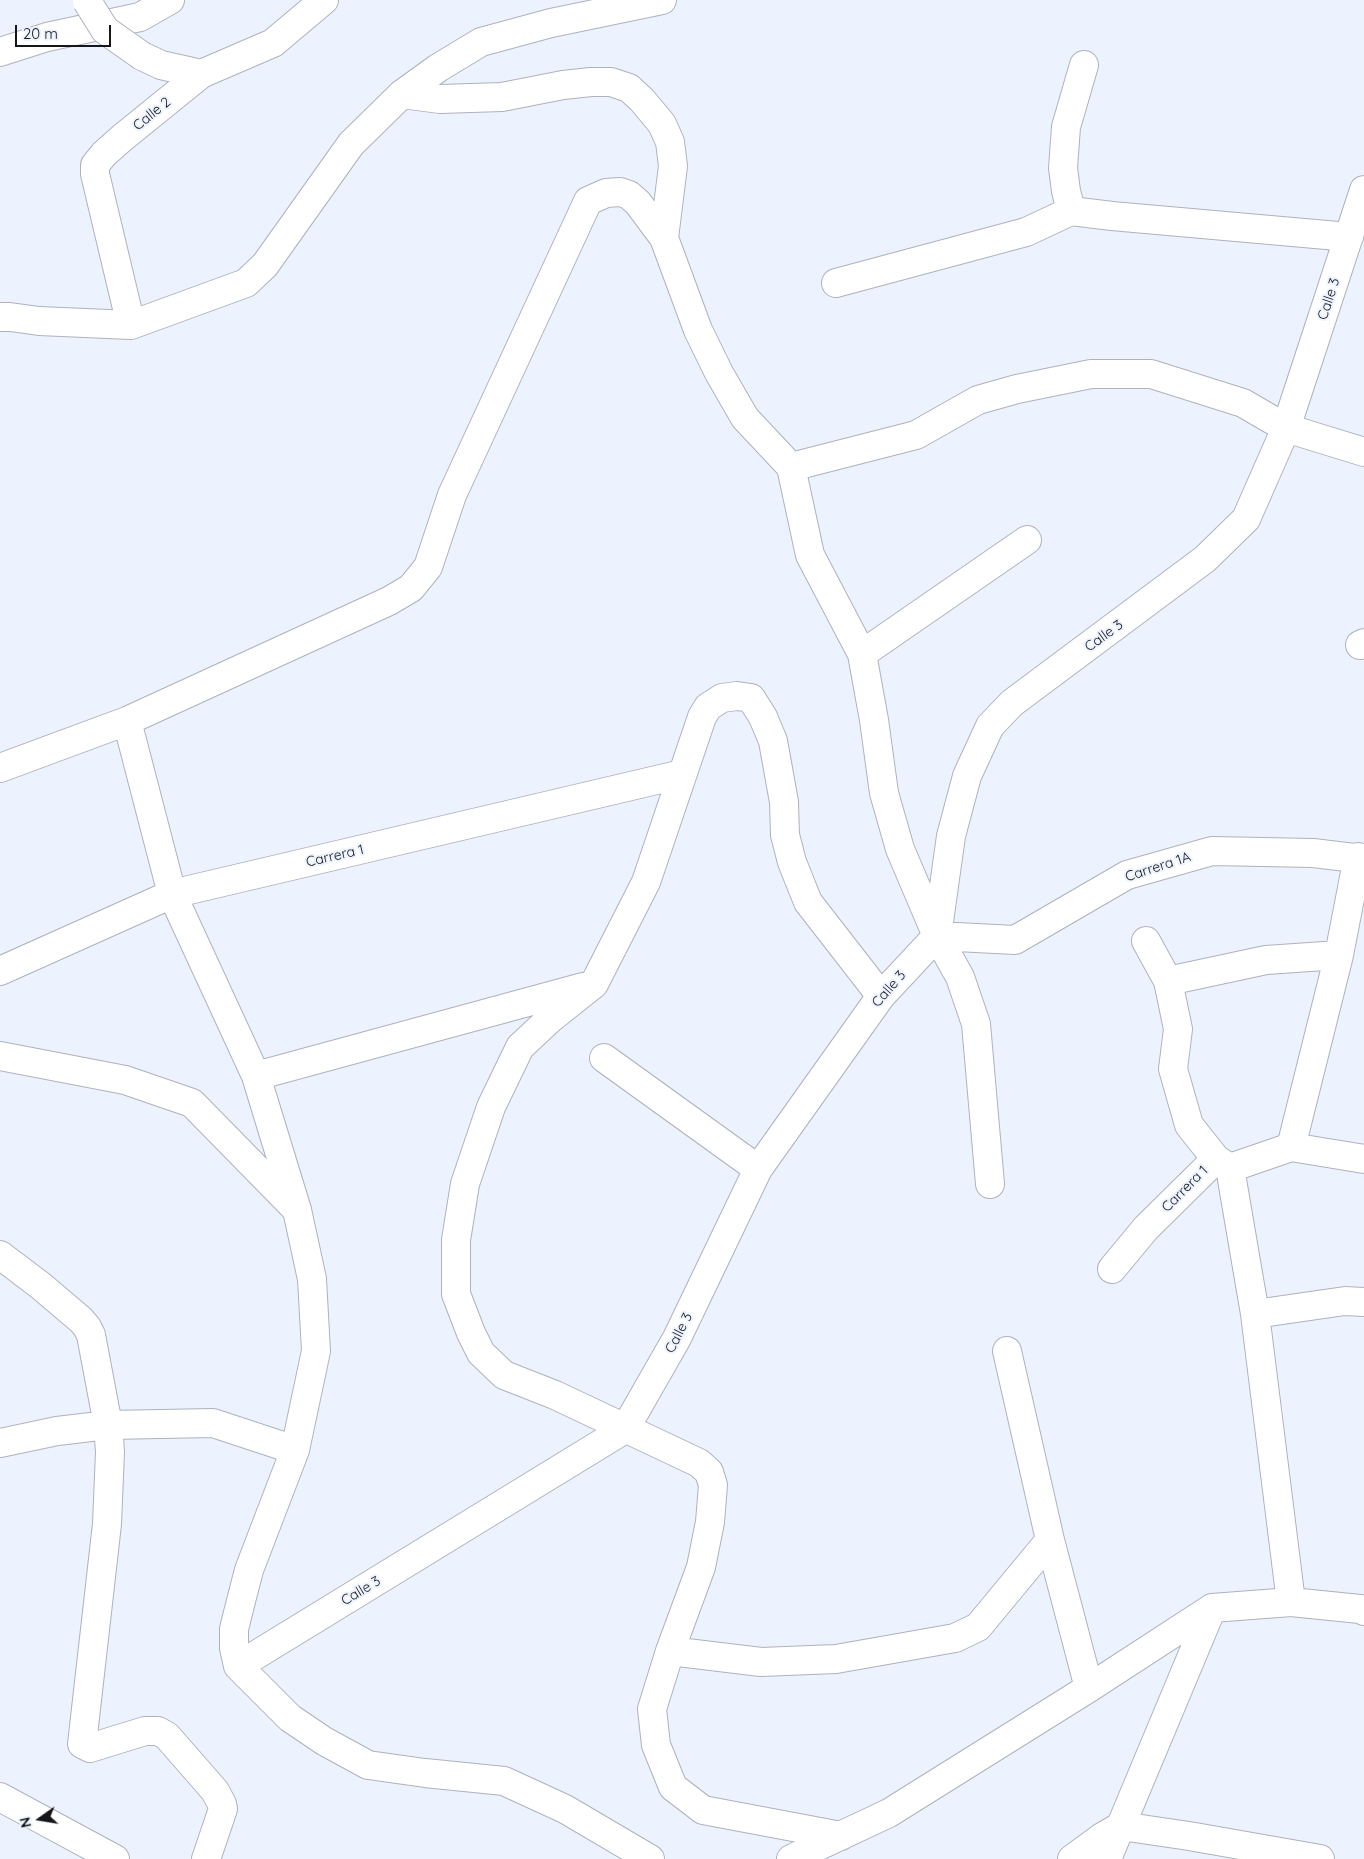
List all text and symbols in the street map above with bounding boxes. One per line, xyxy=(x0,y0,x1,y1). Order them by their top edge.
scale bar xyxy=(18,15,114,47)
text: 20 m xyxy=(23,24,58,43)
street label: Calle 2 xyxy=(130,94,174,134)
street label: Calle 3 xyxy=(1314,276,1344,322)
street label: Calle 3 xyxy=(1082,617,1126,655)
street label: Carrera 1 xyxy=(305,841,365,871)
street label: Carrera 1A xyxy=(1123,849,1193,885)
street label: Calle 3 xyxy=(869,967,909,1011)
street label: Carrera 1 xyxy=(1158,1162,1212,1216)
street label: Calle 3 xyxy=(662,1310,696,1356)
street label: Calle 3 xyxy=(338,1573,384,1609)
north arrow xyxy=(15,1794,65,1844)
text: N xyxy=(15,1815,35,1829)

